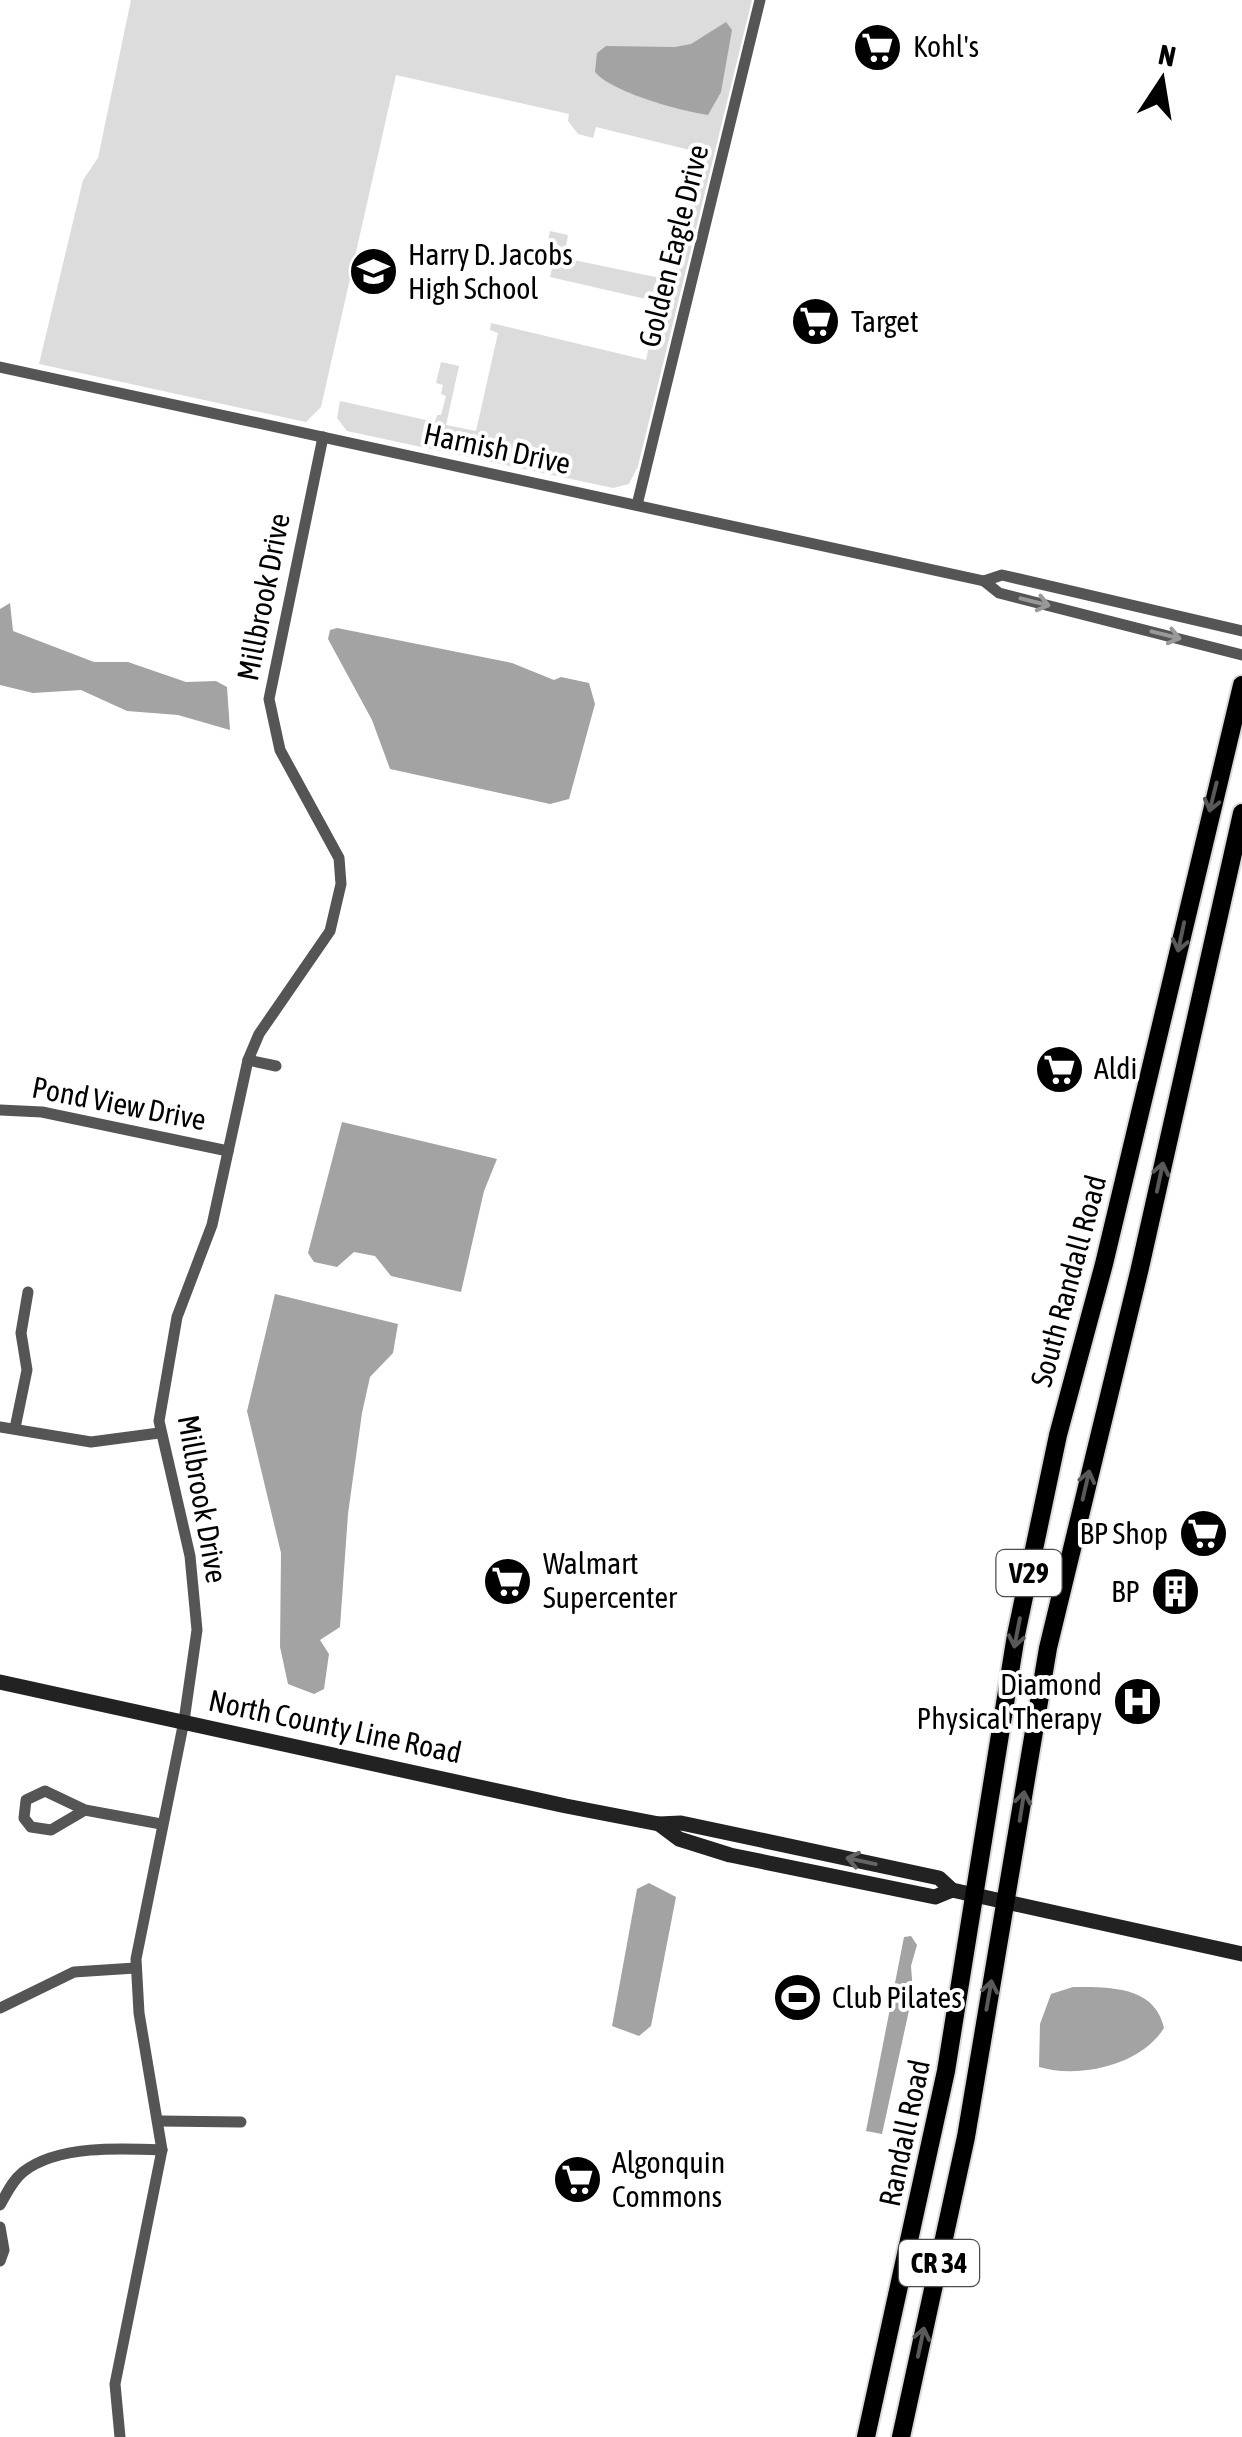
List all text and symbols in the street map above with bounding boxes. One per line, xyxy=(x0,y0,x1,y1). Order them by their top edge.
supermarket icon: Kohl's xyxy=(852,21,904,73)
place label: Kohl's xyxy=(913,29,979,63)
north arrow xyxy=(1112,30,1212,130)
text: N xyxy=(1156,38,1179,73)
street label: Golden Eagle Drive xyxy=(631,141,715,350)
place label: Harry D. Jacobs High School xyxy=(408,237,573,305)
school or university icon: Harry D. Jacobs High School xyxy=(347,246,399,298)
supermarket icon: Target xyxy=(790,296,842,348)
place label: Target xyxy=(851,304,919,338)
street label: Harnish Drive xyxy=(421,416,574,480)
street label: Millbrook Drive xyxy=(230,510,296,683)
one-way arrow xyxy=(1019,594,1050,613)
one-way arrow xyxy=(1150,627,1181,646)
one-way arrow xyxy=(1203,780,1221,812)
one-way arrow xyxy=(1170,920,1189,952)
supermarket icon: Aldi xyxy=(1033,1043,1085,1095)
place label: Aldi xyxy=(1094,1051,1137,1085)
street label: Pond View Drive xyxy=(29,1069,209,1137)
one-way arrow xyxy=(1152,1161,1170,1193)
street label: South Randall Road xyxy=(1023,1171,1113,1390)
street label: Millbrook Drive xyxy=(172,1412,234,1585)
one-way arrow xyxy=(1078,1470,1096,1502)
supermarket icon: BP Shop xyxy=(1177,1508,1229,1560)
place label: BP Shop xyxy=(1080,1516,1168,1550)
place label: Walmart Supercenter xyxy=(543,1546,678,1614)
road number: V29 xyxy=(996,1550,1062,1596)
supermarket icon: Walmart Supercenter xyxy=(482,1555,534,1607)
building icon: BP xyxy=(1149,1566,1201,1618)
place label: BP xyxy=(1111,1574,1140,1608)
one-way arrow xyxy=(1007,1616,1026,1649)
place label: Diamond Physical Therapy xyxy=(917,1667,1102,1735)
hospital icon: Diamond Physical Therapy xyxy=(1111,1676,1163,1728)
street label: North County Line Road xyxy=(206,1683,465,1769)
one-way arrow xyxy=(1014,1790,1032,1823)
one-way arrow xyxy=(846,1850,878,1869)
sports icon: Club Pilates xyxy=(771,1972,823,2024)
one-way arrow xyxy=(980,1979,999,2012)
place label: Club Pilates xyxy=(832,1980,962,2014)
street label: Randall Road xyxy=(872,2056,936,2209)
place label: Algonquin Commons xyxy=(612,2145,725,2213)
supermarket icon: Algonquin Commons xyxy=(551,2154,603,2206)
road number: CR 34 xyxy=(899,2240,979,2286)
one-way arrow xyxy=(913,2327,932,2359)

